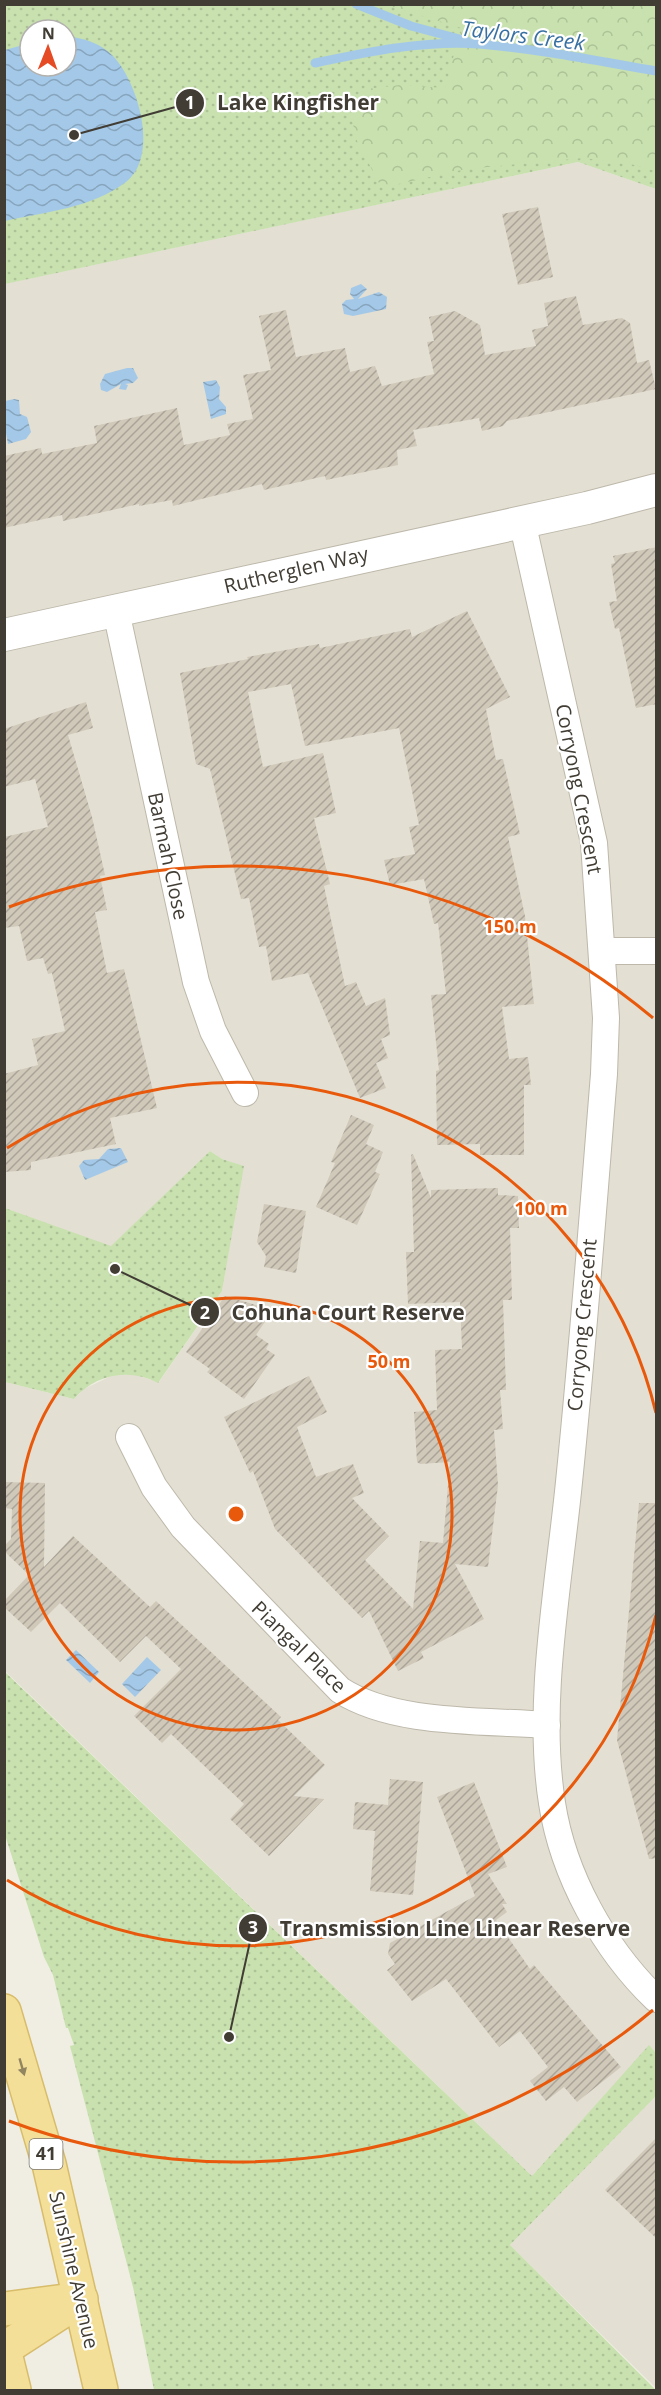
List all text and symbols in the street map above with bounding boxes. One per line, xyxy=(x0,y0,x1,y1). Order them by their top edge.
water label: Taylors Creek xyxy=(460,14,587,57)
north arrow xyxy=(18,18,78,78)
text: N xyxy=(42,22,55,44)
callout: Lake Kingfisher xyxy=(175,83,392,122)
text: Lake Kingfisher xyxy=(217,88,380,116)
text: 1 xyxy=(185,90,195,114)
street label: Rutherglen Way xyxy=(221,540,372,599)
street label: Corryong Crescent xyxy=(550,701,609,876)
street label: Barmah Close xyxy=(142,790,195,922)
text: 150 m xyxy=(483,914,537,938)
text: 100 m xyxy=(514,1196,568,1220)
street label: Corryong Crescent xyxy=(561,1238,602,1412)
callout: Cohuna Court Reserve xyxy=(190,1293,477,1332)
text: Cohuna Court Reserve xyxy=(231,1298,465,1326)
text: 2 xyxy=(200,1300,210,1324)
text: 50 m xyxy=(368,1349,410,1373)
centre of rings xyxy=(226,1504,246,1524)
street label: Piangal Place xyxy=(246,1595,352,1699)
callout: Transmission Line Linear Reserve xyxy=(238,1909,642,1948)
text: Transmission Line Linear Reserve xyxy=(280,1914,630,1942)
text: 3 xyxy=(248,1915,258,1939)
one-way arrow xyxy=(18,2058,27,2076)
road number: 41 xyxy=(30,2139,63,2169)
street label: Sunshine Avenue xyxy=(43,2189,106,2351)

